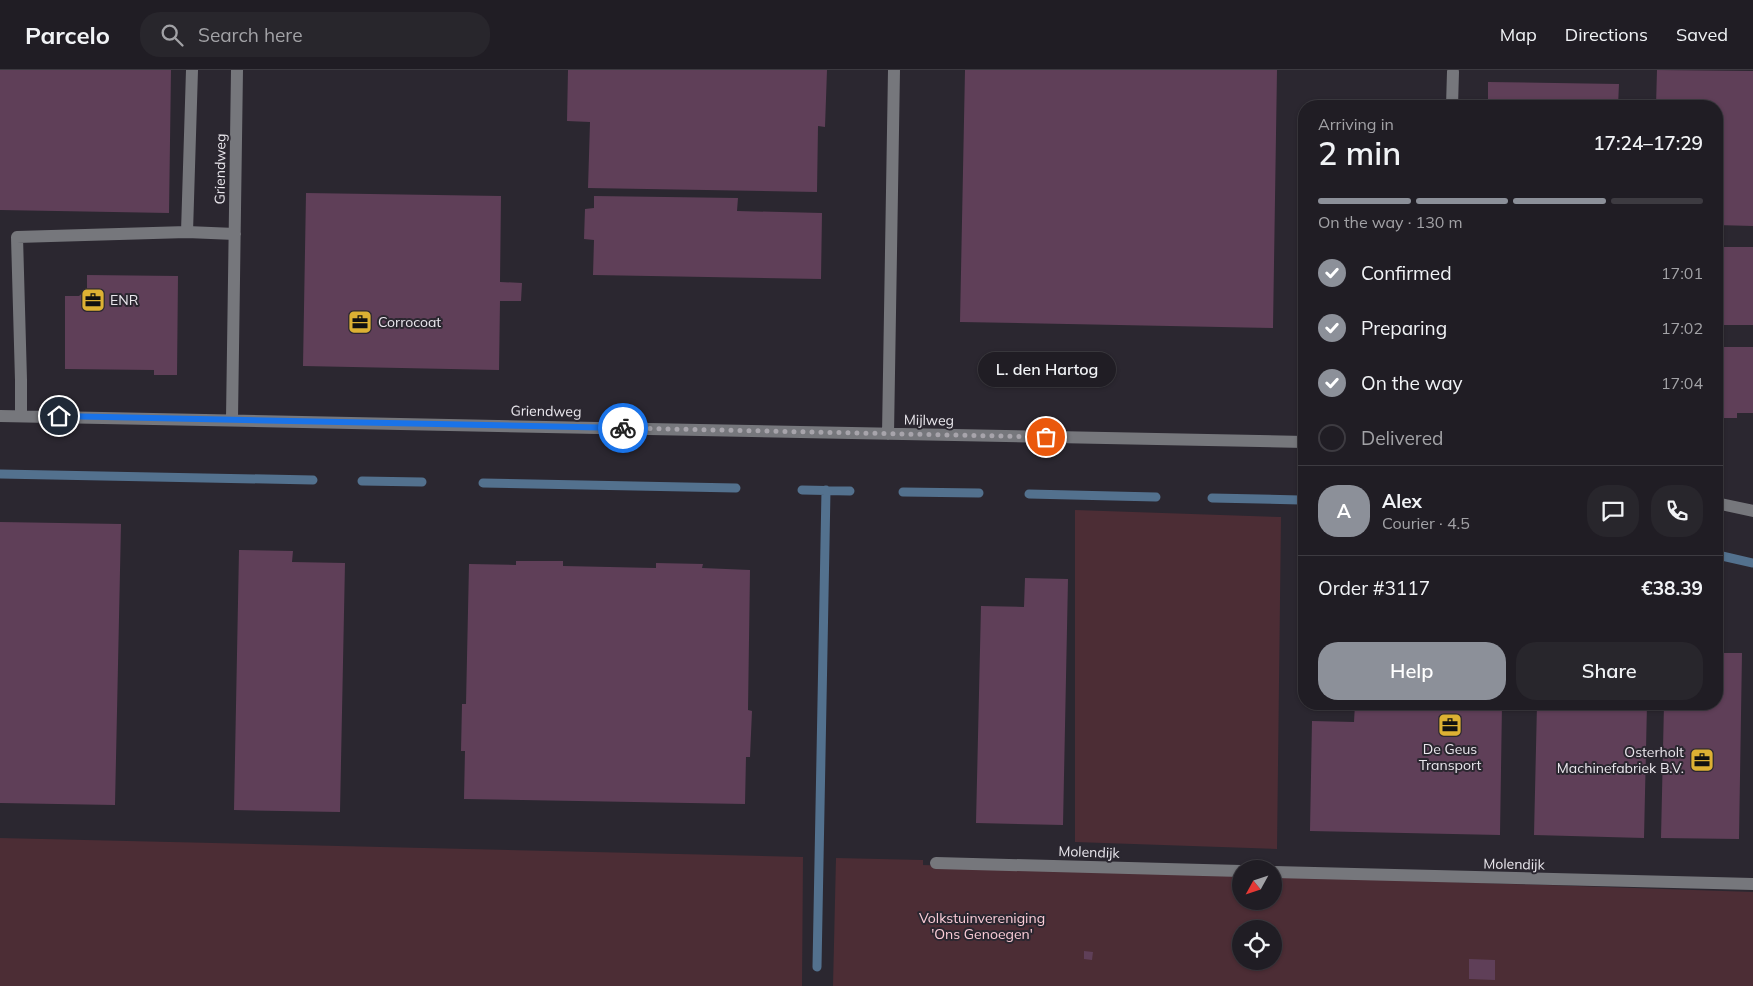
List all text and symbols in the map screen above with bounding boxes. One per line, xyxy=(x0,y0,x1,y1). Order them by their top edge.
search box xyxy=(140,12,490,57)
text: Parcelo xyxy=(25,20,110,50)
icon: search xyxy=(158,21,186,49)
text: Search here xyxy=(198,23,302,47)
text: Map xyxy=(1500,23,1537,46)
text: Directions xyxy=(1565,23,1648,46)
text: Saved xyxy=(1676,23,1728,46)
text: Arriving in xyxy=(1318,114,1394,134)
text: 17:24–17:29 xyxy=(1593,131,1703,155)
street label: Griendweg xyxy=(210,133,230,205)
text: 2 min xyxy=(1318,133,1401,173)
text: On the way · 130 m xyxy=(1318,212,1463,232)
icon: check xyxy=(1318,259,1346,287)
text: Confirmed xyxy=(1361,261,1452,285)
text: 17:01 xyxy=(1661,263,1703,283)
office icon: ENR xyxy=(80,287,106,313)
place label: ENR xyxy=(110,291,139,309)
office icon: Corrocoat xyxy=(347,309,373,335)
place label: Corrocoat xyxy=(378,313,441,331)
icon: check xyxy=(1318,314,1346,342)
text: Preparing xyxy=(1361,316,1447,340)
text: 17:02 xyxy=(1661,318,1703,338)
callout: L. den Hartog xyxy=(977,352,1115,387)
text: L. den Hartog xyxy=(996,359,1098,379)
icon: check xyxy=(1318,369,1346,397)
text: On the way xyxy=(1361,371,1463,395)
text: 17:04 xyxy=(1661,373,1703,393)
pin xyxy=(38,395,80,437)
street label: Griendweg xyxy=(510,401,582,421)
icon: home xyxy=(45,402,73,430)
courier xyxy=(598,403,648,453)
street label: Mijlweg xyxy=(904,411,954,429)
icon: bike xyxy=(609,414,637,442)
pin xyxy=(1025,416,1067,458)
icon: bag xyxy=(1032,423,1060,451)
text: Delivered xyxy=(1361,426,1443,450)
button: chat xyxy=(1587,485,1639,537)
button: phone xyxy=(1651,485,1703,537)
text: Alex xyxy=(1382,489,1422,513)
text: A xyxy=(1337,499,1351,523)
text: Courier · 4.5 xyxy=(1382,513,1470,533)
text: Order #3117 xyxy=(1318,576,1430,600)
text: €38.39 xyxy=(1641,576,1703,600)
button: Help xyxy=(1318,642,1506,700)
button: Share xyxy=(1516,642,1703,700)
office icon: De Geus Transport xyxy=(1437,712,1463,738)
place label: De Geus Transport xyxy=(1419,740,1481,774)
place label: Osterholt Machinefabriek B.V. xyxy=(1557,743,1684,777)
office icon: Osterholt Machinefabriek B.V. xyxy=(1689,747,1715,773)
street label: Molendijk xyxy=(1058,842,1121,862)
street label: Molendijk xyxy=(1483,854,1546,874)
north arrow xyxy=(1232,860,1282,910)
map controls xyxy=(1232,860,1282,970)
park label: Volkstuinvereniging 'Ons Genoegen' xyxy=(919,909,1045,943)
button: locate xyxy=(1232,920,1282,970)

